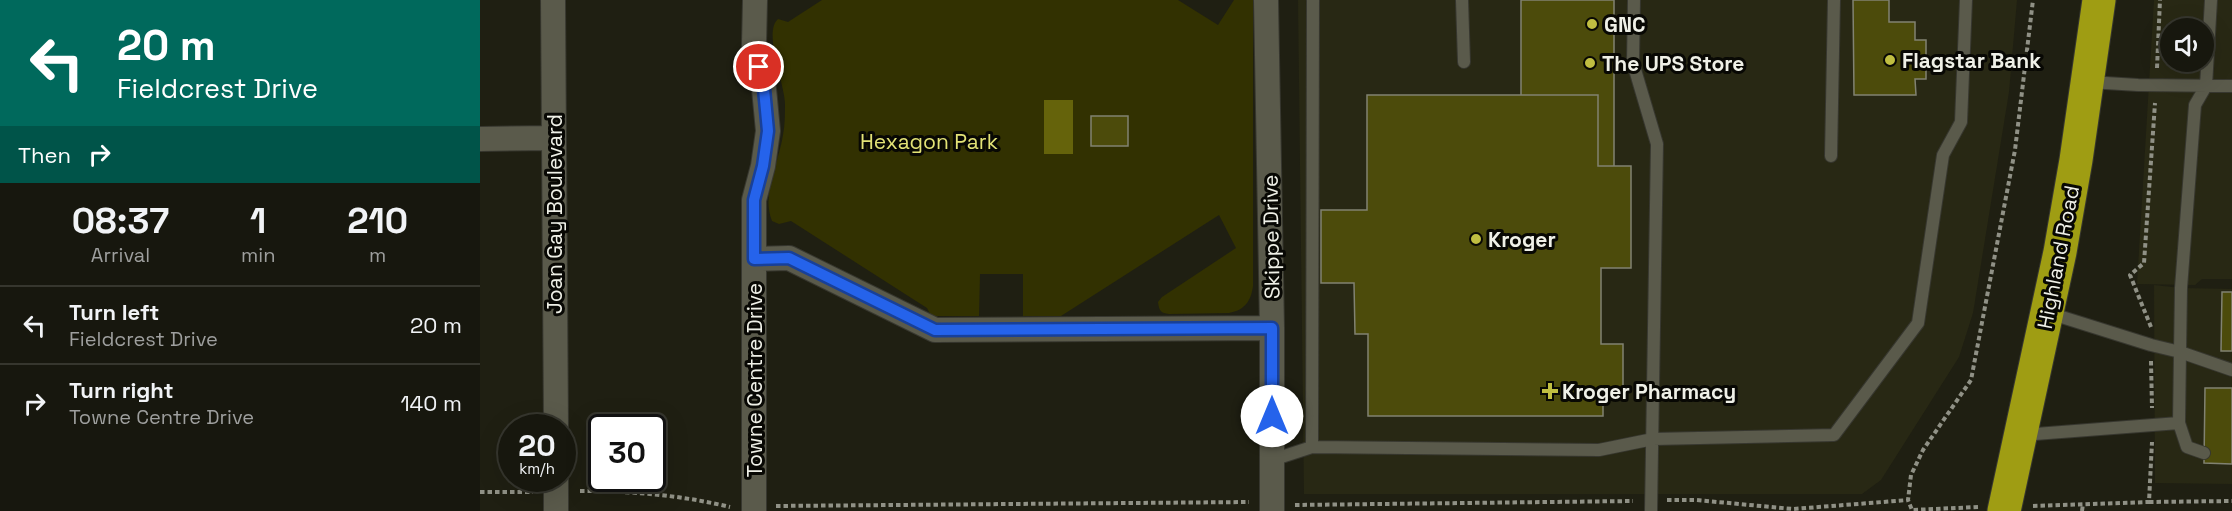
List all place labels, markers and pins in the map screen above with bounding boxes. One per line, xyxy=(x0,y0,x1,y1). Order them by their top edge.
place label: GNC xyxy=(1604,11,1646,38)
marker: GNC xyxy=(1585,17,1599,31)
pin xyxy=(733,41,784,92)
place label: Flagstar Bank xyxy=(1902,47,2041,74)
place label: The UPS Store xyxy=(1602,50,1744,77)
marker: Flagstar Bank xyxy=(1883,53,1897,67)
marker: The UPS Store xyxy=(1583,56,1597,70)
place label: Kroger xyxy=(1488,226,1556,253)
marker: Kroger xyxy=(1469,232,1483,246)
place label: Kroger Pharmacy xyxy=(1562,378,1736,405)
marker: Kroger Pharmacy xyxy=(1543,384,1557,398)

